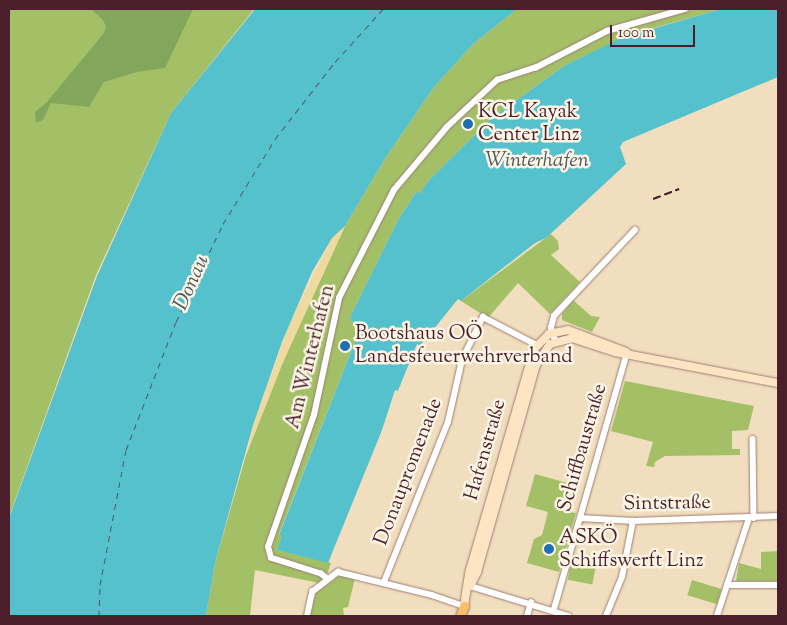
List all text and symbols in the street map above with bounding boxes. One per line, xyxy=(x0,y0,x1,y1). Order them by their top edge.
scale bar xyxy=(612,15,697,47)
text: 100 m xyxy=(618,23,654,44)
place label: KCL Kayak Center Linz xyxy=(478,100,580,147)
marker: KCL Kayak Center Linz xyxy=(462,118,474,130)
water label: Winterhafen xyxy=(485,148,589,174)
water label: Donau xyxy=(169,252,215,314)
street label: Am Winterhafen xyxy=(282,283,340,431)
place label: Bootshaus OÖ Landesfeuerwehrverband xyxy=(355,322,573,369)
marker: Bootshaus OÖ Landesfeuerwehrverband xyxy=(339,340,351,352)
street label: Schiffbaustraße xyxy=(553,381,613,515)
street label: Donaupromenade xyxy=(370,395,448,549)
street label: Hafenstraße xyxy=(460,397,512,503)
street label: Sintstraße xyxy=(623,491,711,517)
place label: ASKÖ Schiffswerft Linz xyxy=(559,526,704,573)
marker: ASKÖ Schiffswerft Linz xyxy=(543,543,555,555)

